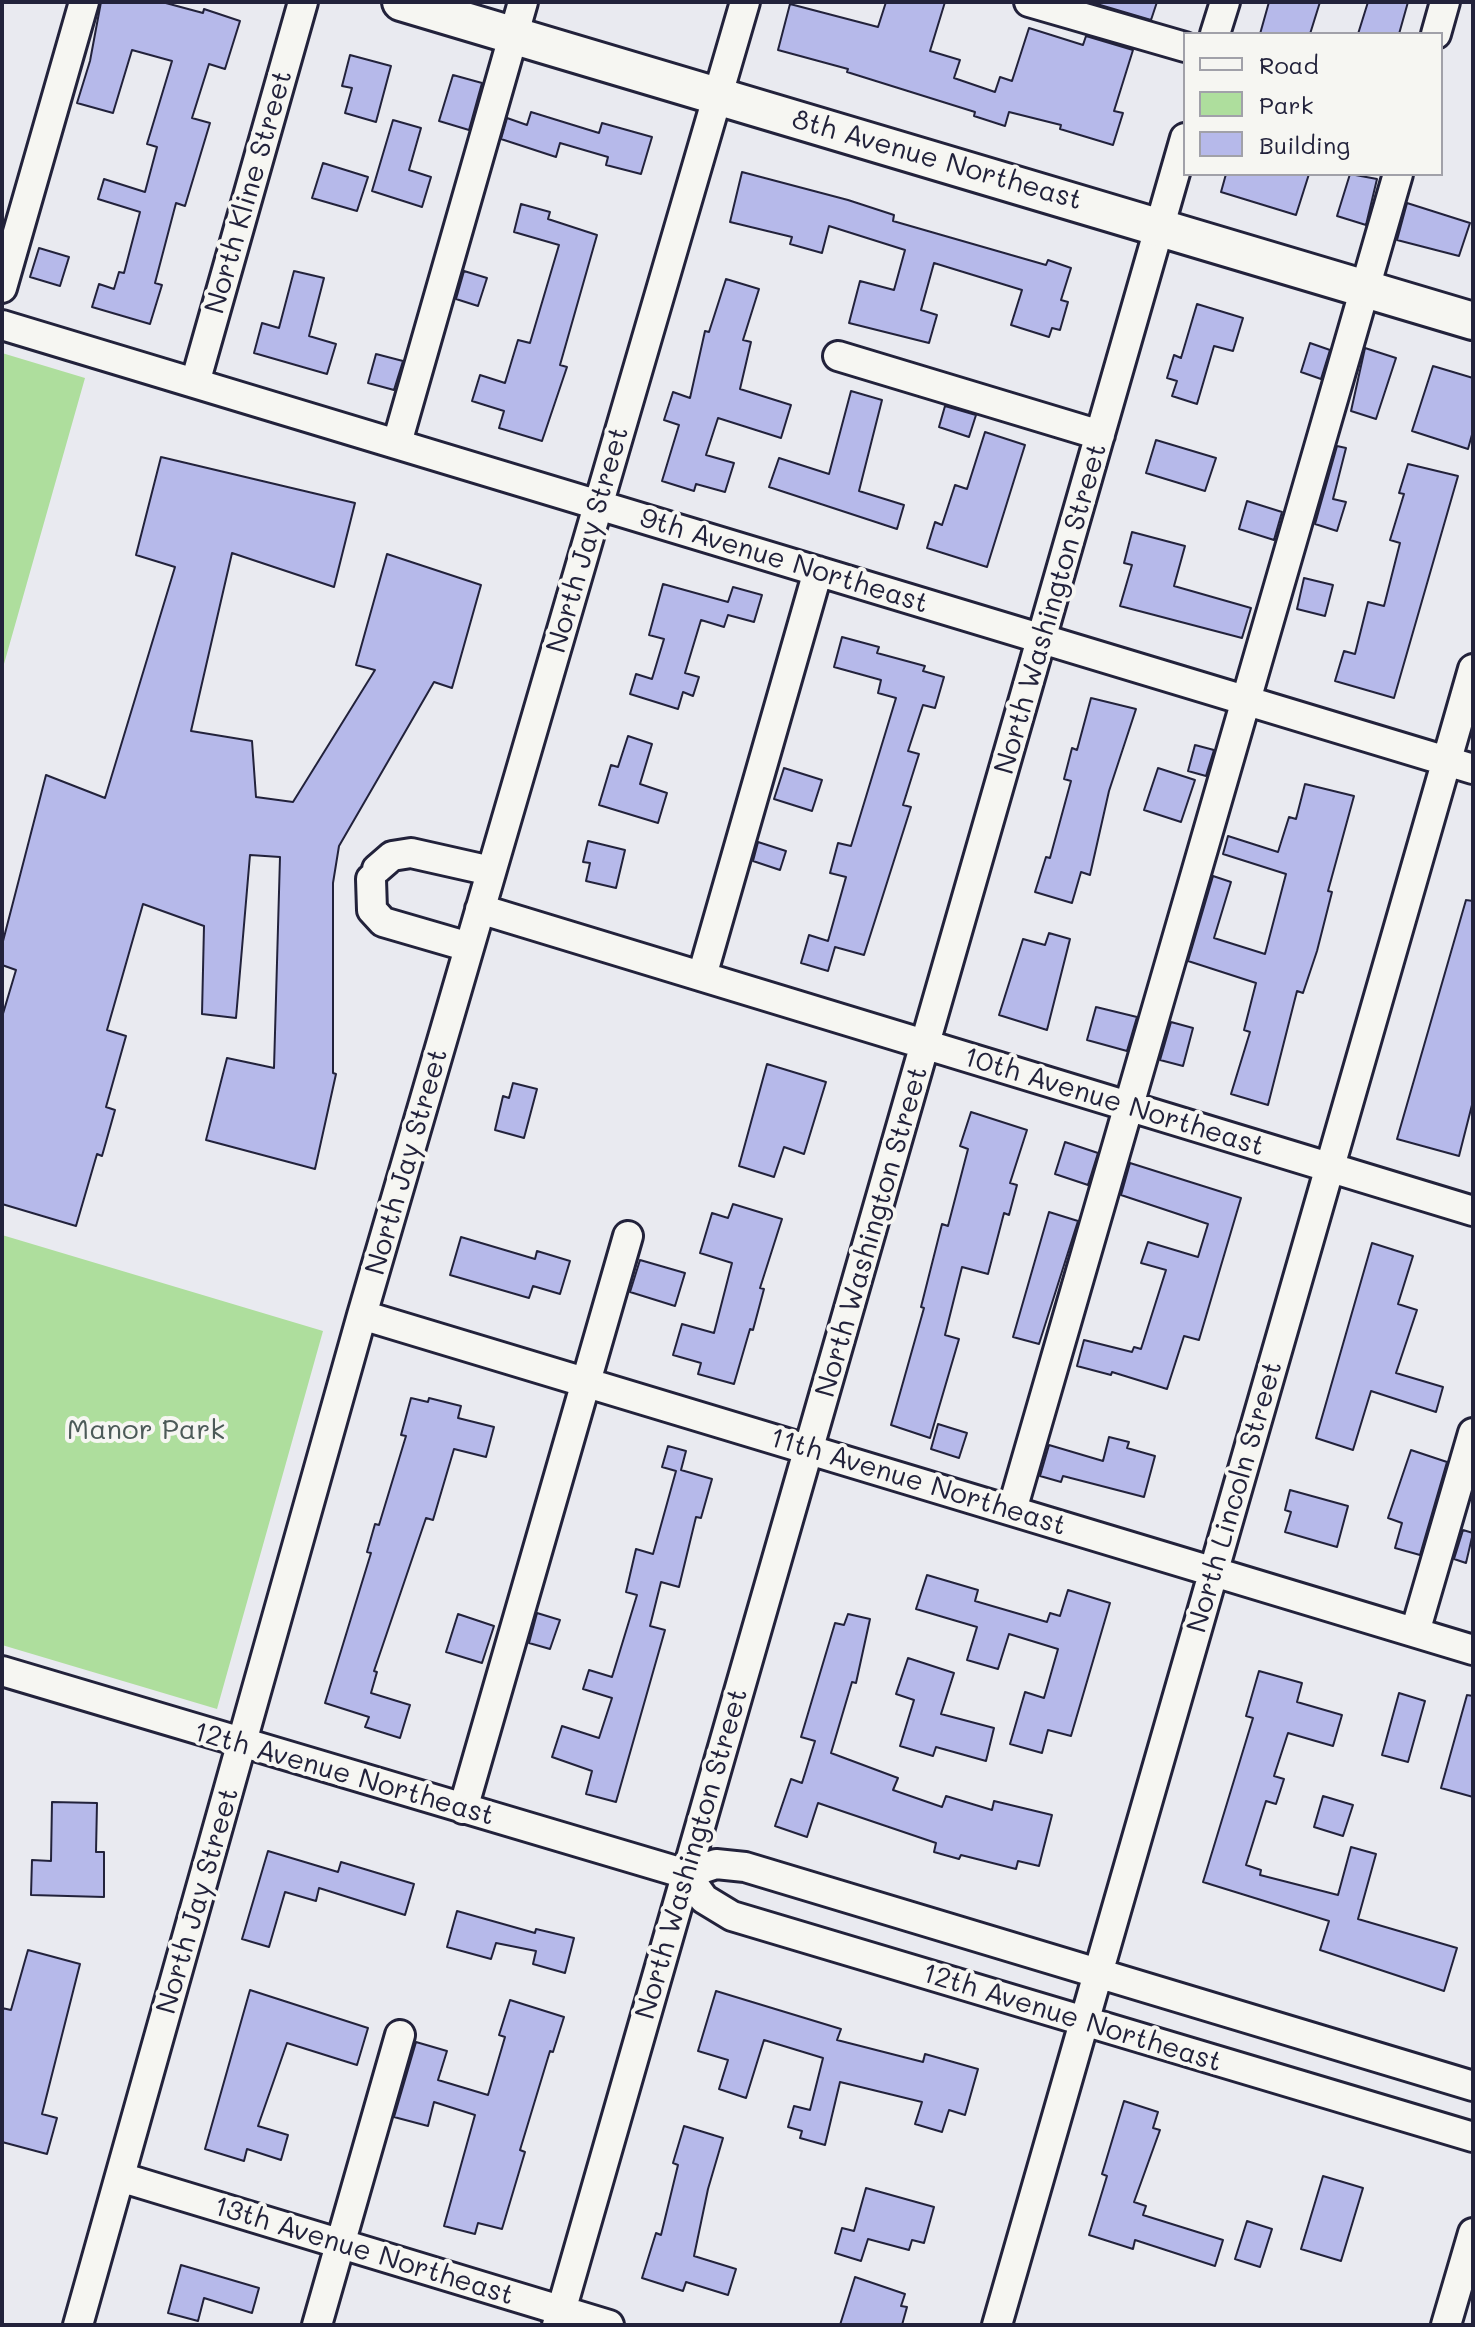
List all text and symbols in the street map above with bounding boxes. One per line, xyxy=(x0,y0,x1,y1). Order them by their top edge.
legend xyxy=(1183,32,1443,176)
text: Road xyxy=(1259,49,1319,80)
street label: North Kline Street xyxy=(198,66,300,318)
text: Park xyxy=(1259,89,1313,120)
street label: 8th Avenue Northeast xyxy=(788,103,1086,217)
text: Building xyxy=(1259,129,1350,160)
street label: North Jay Street xyxy=(540,423,636,657)
street label: North Washington Street xyxy=(988,440,1114,778)
street label: 9th Avenue Northeast xyxy=(636,501,932,621)
street label: 10th Avenue Northeast xyxy=(960,1040,1268,1164)
street label: North Jay Street xyxy=(359,1045,455,1279)
street label: North Washington Street xyxy=(809,1063,935,1401)
street label: North Lincoln Street xyxy=(1180,1357,1290,1637)
park label: Manor Park xyxy=(67,1413,225,1447)
street label: 11th Avenue Northeast xyxy=(766,1421,1070,1543)
street label: North Washington Street xyxy=(629,1685,755,2023)
street label: 12th Avenue Northeast xyxy=(190,1715,498,1833)
street label: North Jay Street xyxy=(150,1784,246,2018)
street label: 12th Avenue Northeast xyxy=(918,1956,1226,2080)
street label: 13th Avenue Northeast xyxy=(210,2189,518,2313)

